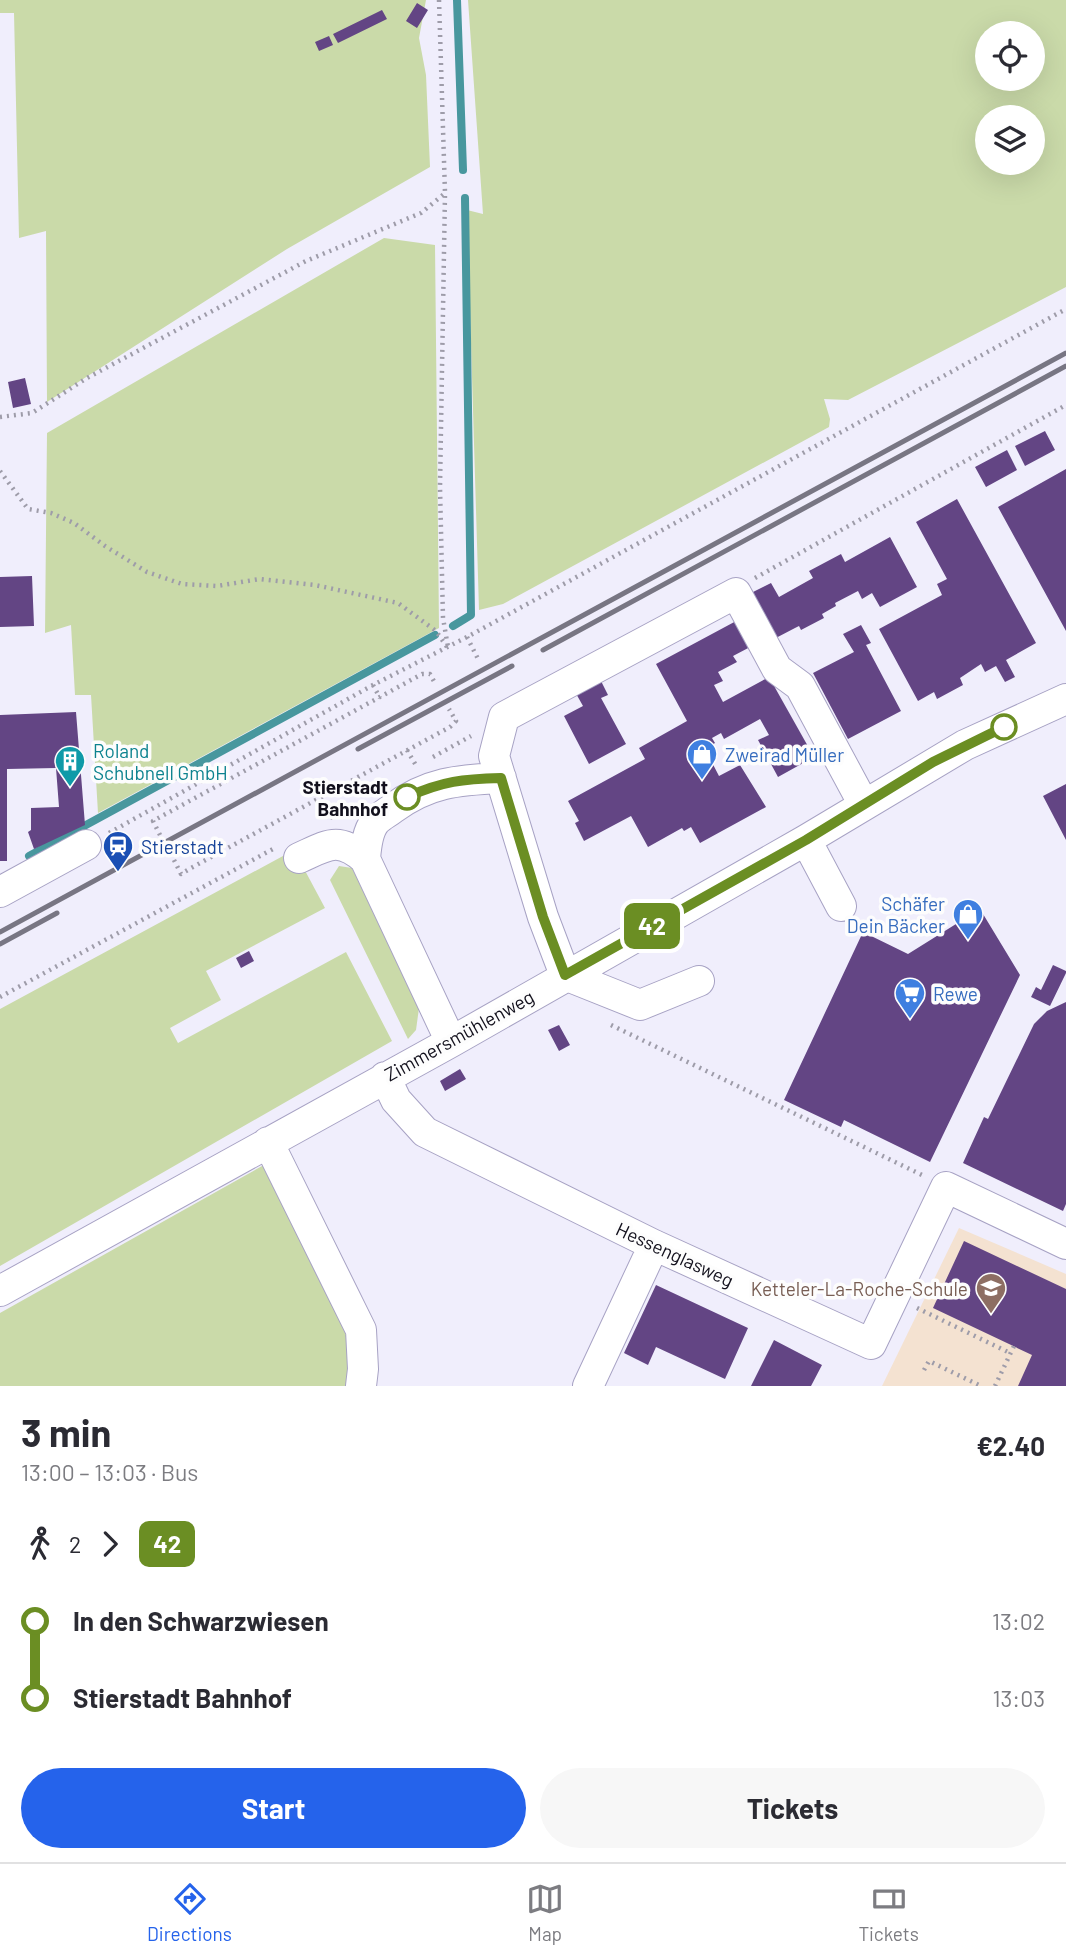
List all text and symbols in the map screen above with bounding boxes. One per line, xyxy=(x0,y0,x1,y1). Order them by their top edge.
map controls xyxy=(975,21,1045,175)
button: locate xyxy=(975,21,1045,91)
button: layers xyxy=(975,105,1045,175)
unlabelled marker xyxy=(991,714,1017,740)
shop icon: Zweirad Müller xyxy=(685,737,719,781)
place label: Roland Schubnell GmbH xyxy=(93,739,228,784)
place label: Zweirad Müller xyxy=(725,743,844,766)
building icon: Roland Schubnell GmbH xyxy=(53,744,87,788)
place label: Stierstadt Bahnhof xyxy=(302,775,388,820)
marker: Stierstadt Bahnhof xyxy=(394,784,420,810)
station icon: Stierstadt xyxy=(101,829,135,873)
place label: Stierstadt xyxy=(141,835,224,858)
place label: Schäfer Dein Bäcker xyxy=(847,892,945,937)
shop icon: Schäfer Dein Bäcker xyxy=(951,897,985,941)
line badge: 42 xyxy=(620,903,684,949)
text: 42 xyxy=(638,911,666,940)
supermarket icon: Rewe xyxy=(893,976,927,1020)
place label: Rewe xyxy=(933,982,978,1005)
street label: Zimmersmühlenweg xyxy=(380,984,538,1086)
street label: Hessenglasweg xyxy=(612,1217,738,1291)
school or university icon: Ketteler-La-Roche-Schule xyxy=(974,1271,1008,1315)
place label: Ketteler-La-Roche-Schule xyxy=(751,1277,968,1300)
text: 3 min xyxy=(21,1409,111,1455)
text: €2.40 xyxy=(976,1430,1045,1461)
text: 13:00 – 13:03 · Bus xyxy=(21,1458,198,1486)
icon: walk xyxy=(21,1525,59,1563)
icon: forward xyxy=(91,1525,129,1563)
text: 42 xyxy=(153,1529,181,1558)
text: 2 xyxy=(69,1530,81,1558)
text: In den Schwarzwiesen xyxy=(73,1605,329,1636)
text: 13:02 xyxy=(992,1607,1045,1635)
text: Stierstadt Bahnhof xyxy=(73,1682,292,1713)
text: 13:03 xyxy=(992,1684,1045,1712)
button: Start xyxy=(21,1768,526,1848)
button: Tickets xyxy=(540,1768,1045,1848)
tab: Directions xyxy=(147,1880,232,1945)
tab: Map xyxy=(526,1880,564,1945)
tab: Tickets xyxy=(858,1880,919,1945)

